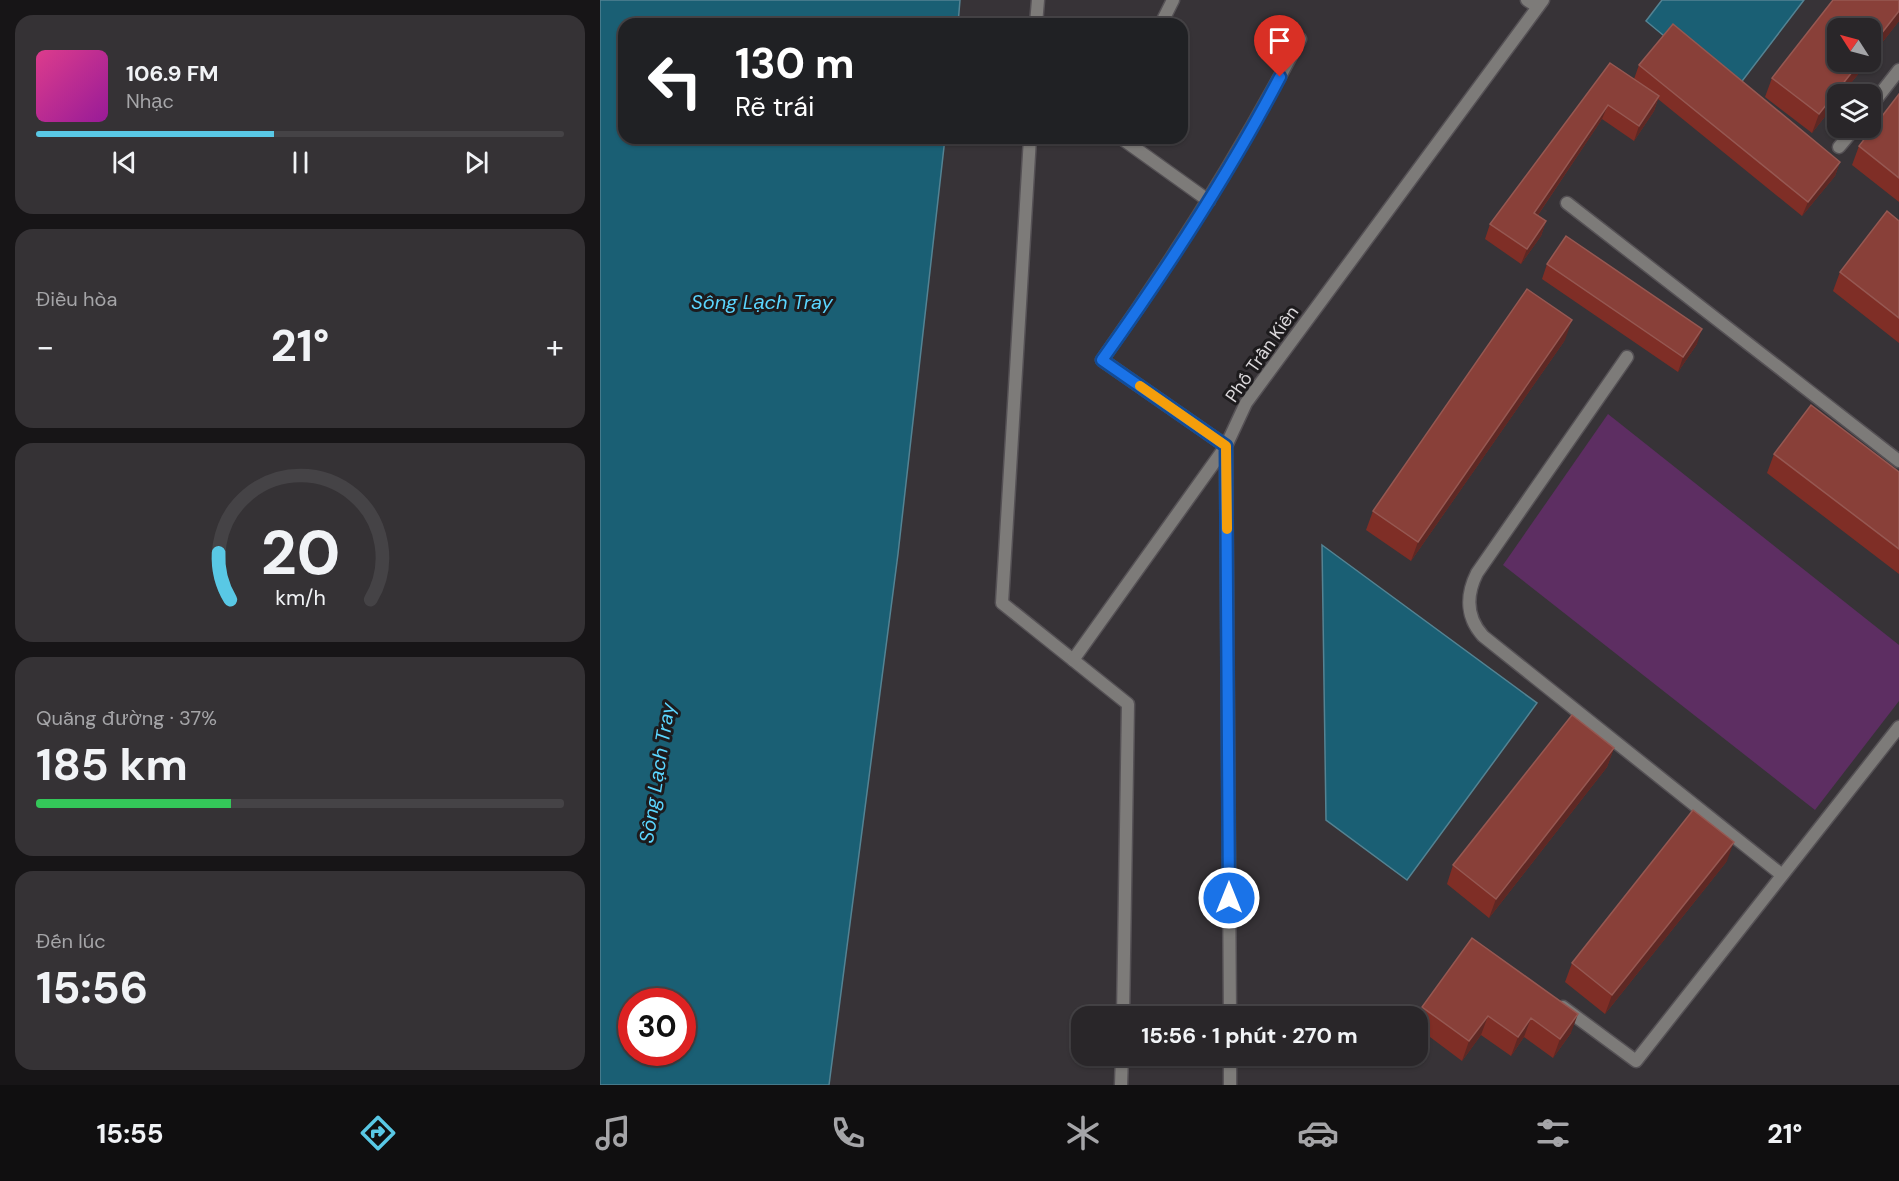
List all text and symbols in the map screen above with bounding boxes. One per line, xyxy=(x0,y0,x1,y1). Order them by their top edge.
pin xyxy=(1254,15,1305,77)
north arrow xyxy=(1827,18,1881,72)
map controls xyxy=(1827,18,1881,138)
icon: arrive xyxy=(1263,24,1296,57)
text: 130 m xyxy=(735,36,855,91)
icon: left xyxy=(636,42,714,120)
text: 106.9 FM xyxy=(126,59,218,88)
button: layers xyxy=(1827,84,1881,138)
text: Nhạc xyxy=(126,88,174,114)
text: Rẽ trái xyxy=(735,89,815,124)
icon: previous xyxy=(108,146,141,179)
icon: pause xyxy=(284,146,317,179)
icon: next xyxy=(460,146,493,179)
text: Điều hòa xyxy=(36,286,117,312)
water label: Sông Lạch Tray xyxy=(691,289,834,315)
street label: Phố Trần Kiên xyxy=(1220,301,1304,407)
text: 21° xyxy=(271,316,329,375)
text: − xyxy=(36,325,54,368)
text: + xyxy=(546,325,564,368)
text: 20 xyxy=(260,512,340,593)
text: km/h xyxy=(275,584,325,612)
water label: Sông Lạch Tray xyxy=(633,700,681,845)
text: Quãng đường · 37% xyxy=(36,705,217,731)
text: 185 km xyxy=(36,735,188,794)
position arrow xyxy=(1197,866,1261,930)
text: Đến lúc xyxy=(36,928,106,954)
text: 15:56 xyxy=(36,958,148,1017)
speed limit sign: 30 xyxy=(618,988,696,1066)
text: 15:56 · 1 phút · 270 m xyxy=(1141,1021,1358,1050)
icon: directions xyxy=(357,1112,399,1154)
icon: music xyxy=(592,1112,634,1154)
icon: phone xyxy=(827,1112,869,1154)
icon: climate xyxy=(1062,1112,1104,1154)
icon: car xyxy=(1297,1112,1339,1154)
icon: filters xyxy=(1532,1112,1574,1154)
text: 15:55 xyxy=(97,1116,164,1151)
text: 21° xyxy=(1767,1116,1802,1151)

